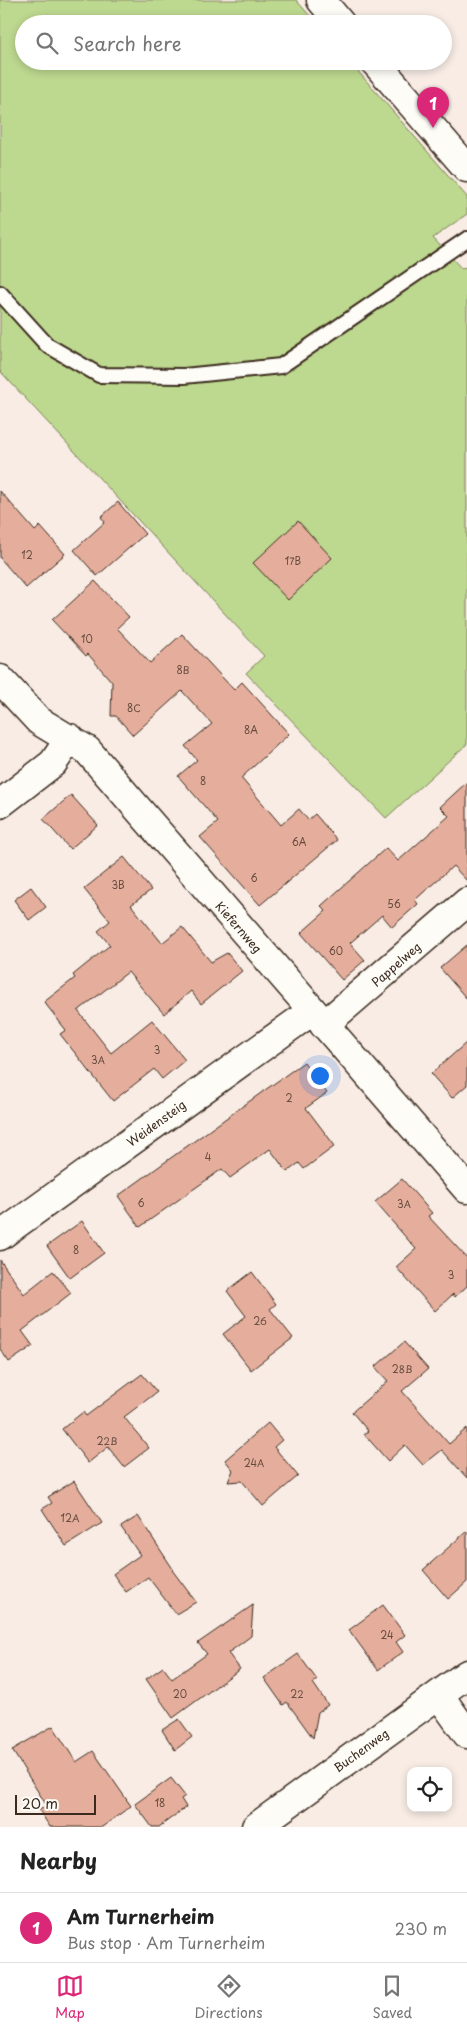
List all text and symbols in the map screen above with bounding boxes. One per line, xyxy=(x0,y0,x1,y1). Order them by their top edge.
search box xyxy=(15,15,452,70)
icon: search xyxy=(33,29,61,57)
text: Search here xyxy=(73,29,182,57)
pin: 1 xyxy=(417,87,449,128)
house number: 12 xyxy=(21,547,33,562)
house number: 17B xyxy=(285,553,302,568)
house number: 10 xyxy=(81,631,93,646)
house number: 8B xyxy=(177,662,189,677)
house number: 8C xyxy=(127,700,141,715)
house number: 8A xyxy=(244,722,258,737)
house number: 8 xyxy=(200,773,206,788)
house number: 6A xyxy=(292,834,307,849)
house number: 6 xyxy=(250,870,258,885)
house number: 3B xyxy=(111,877,125,892)
house number: 56 xyxy=(387,896,401,911)
street label: Kiefernweg xyxy=(212,897,266,957)
street label: Pappelweg xyxy=(367,937,425,991)
house number: 60 xyxy=(329,943,343,958)
house number: 3 xyxy=(154,1042,160,1057)
house number: 3A xyxy=(91,1052,105,1067)
your location xyxy=(307,1063,333,1089)
house number: 2 xyxy=(285,1090,293,1105)
street label: Weidensteig xyxy=(123,1095,189,1151)
house number: 4 xyxy=(205,1149,212,1164)
house number: 6 xyxy=(137,1195,145,1210)
house number: 3A xyxy=(397,1196,411,1211)
house number: 8 xyxy=(73,1242,79,1257)
house number: 3 xyxy=(448,1267,454,1282)
house number: 26 xyxy=(253,1313,267,1328)
house number: 28B xyxy=(392,1361,412,1376)
house number: 22B xyxy=(97,1433,117,1448)
house number: 24A xyxy=(244,1455,264,1470)
house number: 12A xyxy=(60,1510,80,1525)
house number: 24 xyxy=(380,1627,394,1642)
house number: 20 xyxy=(173,1686,187,1701)
house number: 22 xyxy=(290,1686,304,1701)
street label: Buchenweg xyxy=(330,1724,392,1776)
map controls xyxy=(407,1767,452,1812)
button: locate xyxy=(407,1767,452,1812)
scale bar xyxy=(15,1792,96,1815)
text: 20 m xyxy=(22,1793,58,1814)
house number: 18 xyxy=(155,1795,165,1810)
text: Nearby xyxy=(20,1844,97,1876)
text: Am Turnerheim xyxy=(67,1902,214,1930)
text: 1 xyxy=(32,1916,40,1940)
text: 230 m xyxy=(395,1916,447,1940)
text: Bus stop · Am Turnerheim xyxy=(67,1930,265,1954)
tab: Map xyxy=(55,1972,85,2023)
tab: Directions xyxy=(195,1972,263,2023)
tab: Saved xyxy=(372,1972,412,2023)

